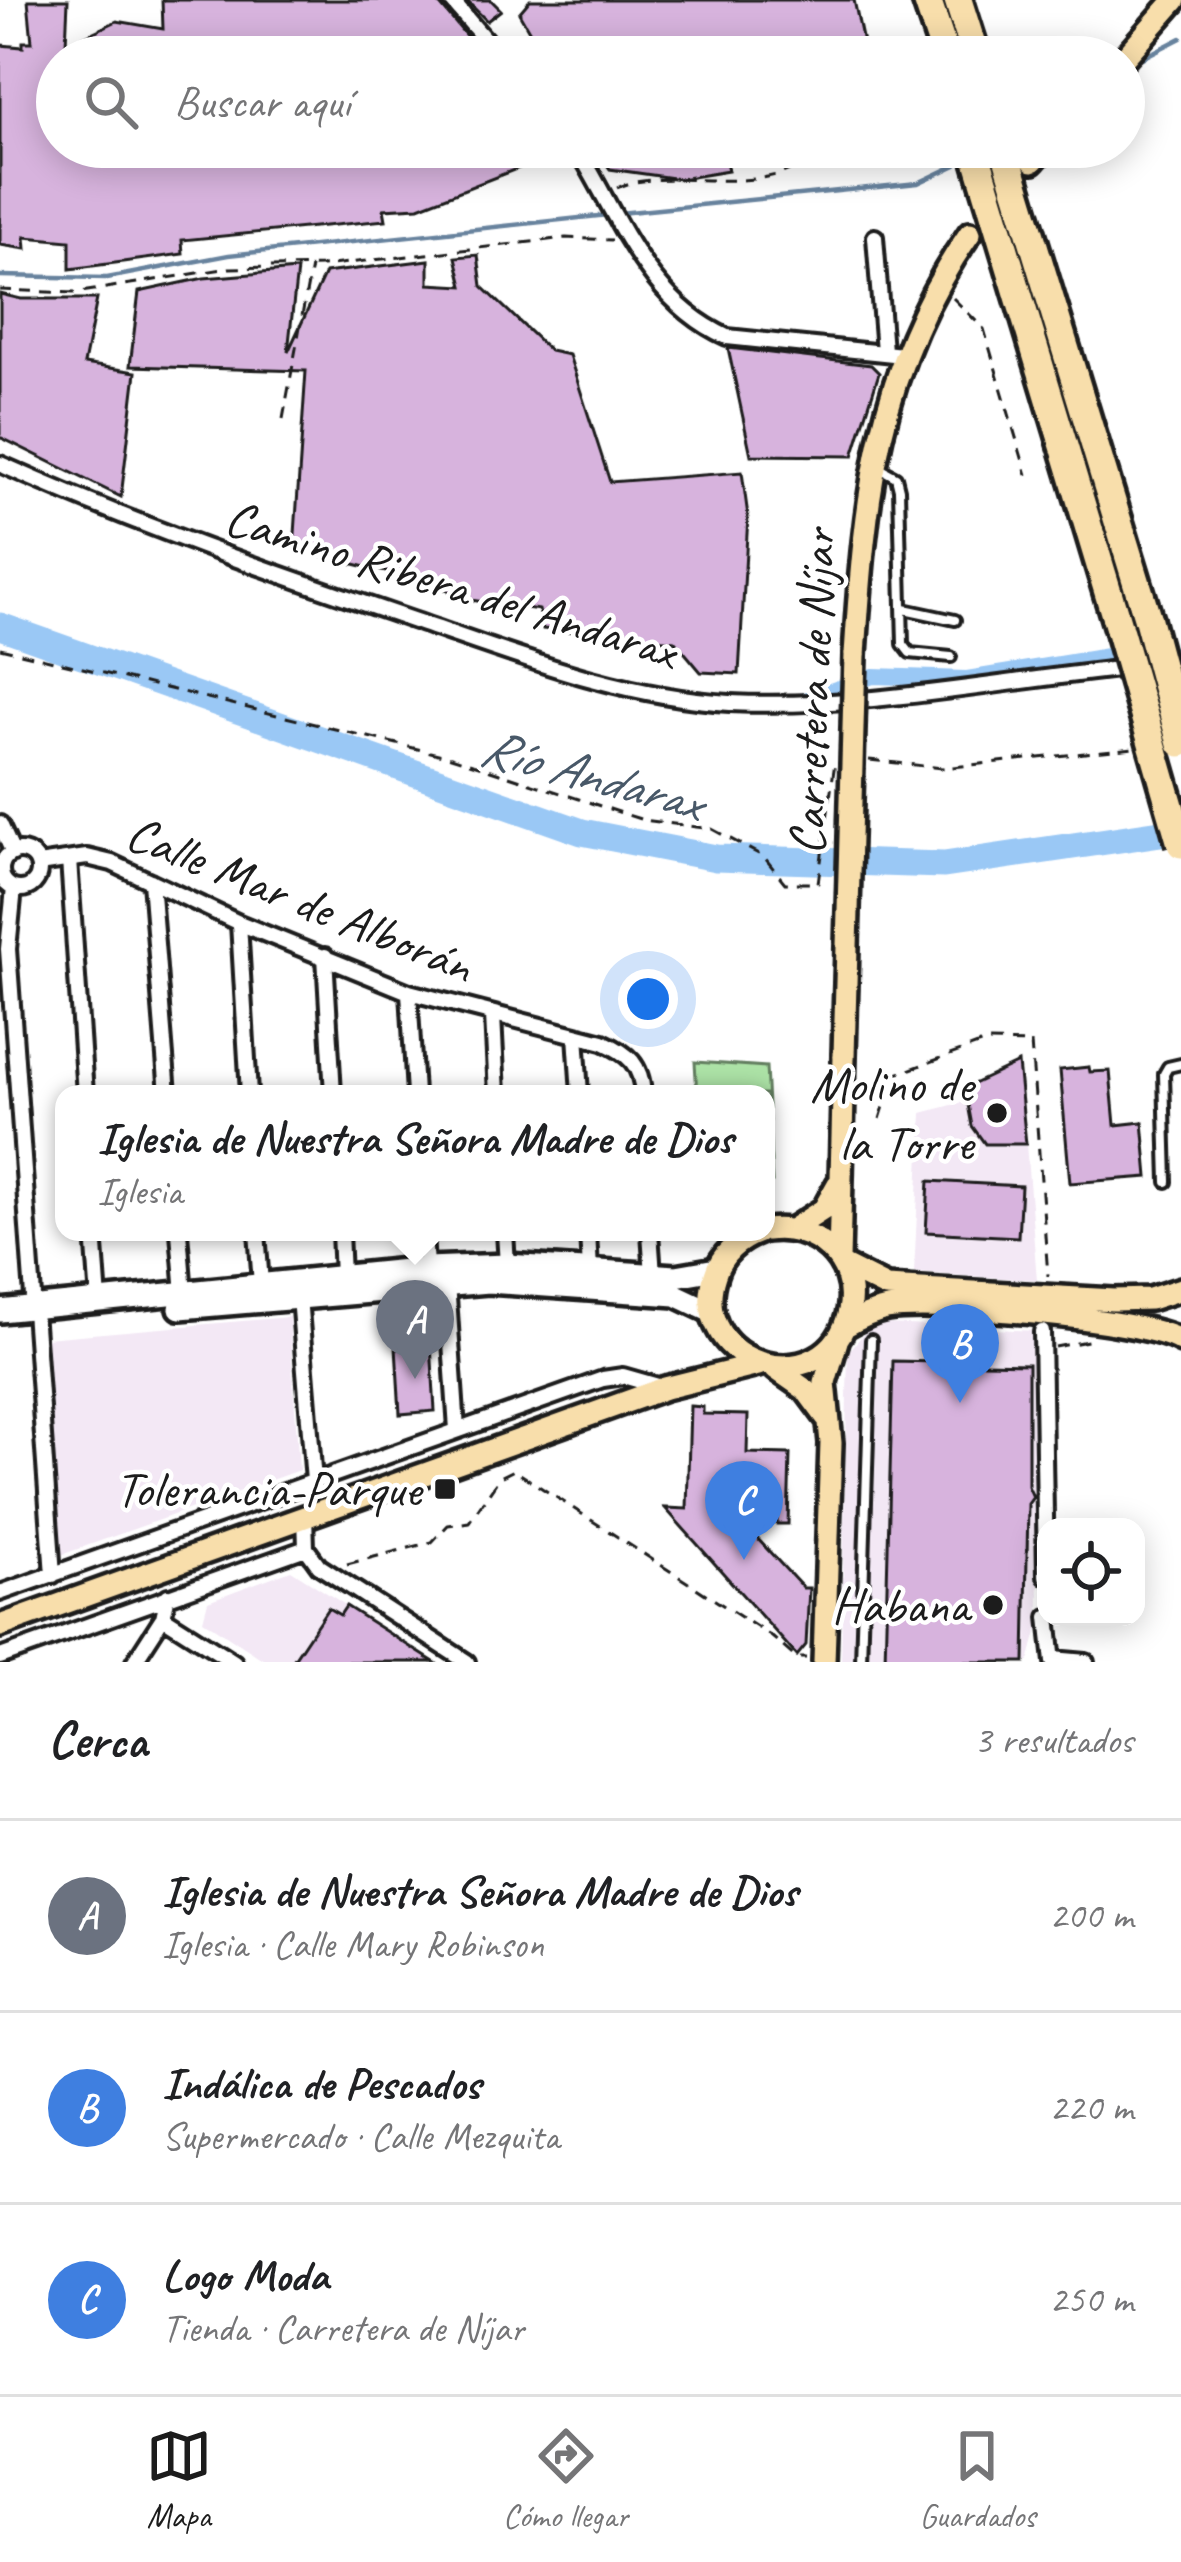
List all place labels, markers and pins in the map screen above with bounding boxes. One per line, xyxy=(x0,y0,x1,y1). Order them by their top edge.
place label: Molino de la Torre xyxy=(810,1052,976,1175)
marker: Molino de la Torre xyxy=(984,1100,1010,1126)
pin: A xyxy=(376,1280,454,1379)
pin: B xyxy=(921,1304,999,1403)
place label: Tolerancia-Parque xyxy=(115,1457,424,1521)
pin: C xyxy=(705,1461,783,1560)
marker: Tolerancia-Parque xyxy=(432,1476,458,1502)
place label: Habana xyxy=(832,1573,973,1637)
marker: Habana xyxy=(980,1592,1006,1618)

